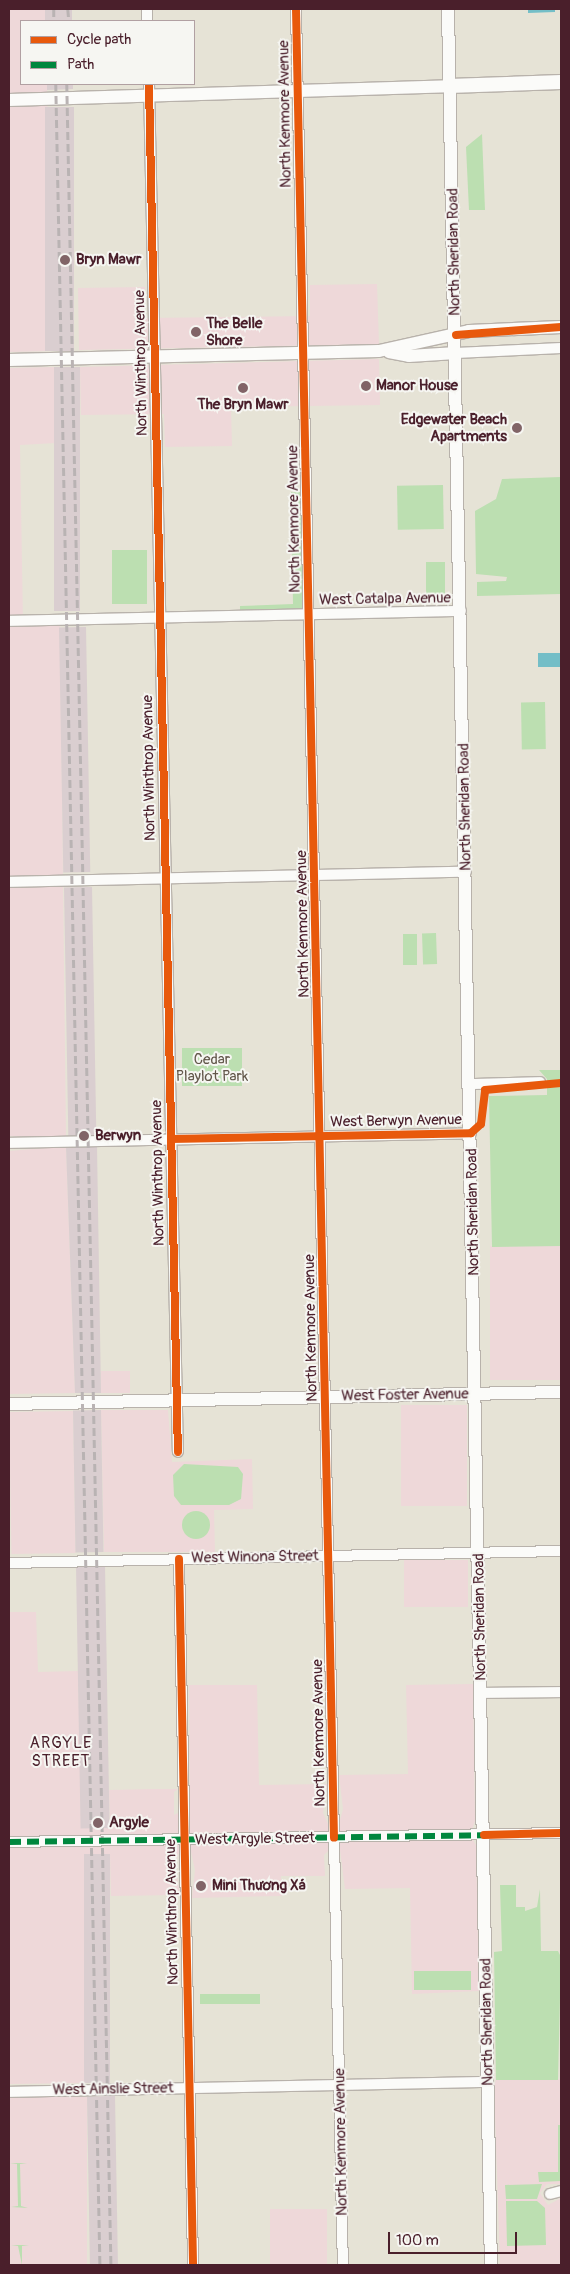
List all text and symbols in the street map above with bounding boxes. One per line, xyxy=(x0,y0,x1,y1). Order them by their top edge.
legend xyxy=(20,20,195,85)
text: Cycle path xyxy=(67,30,131,49)
street label: North Kenmore Avenue xyxy=(275,40,295,188)
text: Path xyxy=(67,55,94,74)
street label: North Sheridan Road xyxy=(444,188,464,316)
place label: Bryn Mawr xyxy=(76,251,141,269)
marker: Bryn Mawr xyxy=(58,253,72,267)
street label: North Winthrop Avenue xyxy=(131,290,151,436)
place label: The Belle Shore xyxy=(206,314,262,349)
marker: The Belle Shore xyxy=(190,326,202,338)
place label: Manor House xyxy=(376,377,458,395)
marker: Manor House xyxy=(360,380,372,392)
marker: The Bryn Mawr xyxy=(237,382,249,394)
place label: The Bryn Mawr xyxy=(197,396,289,414)
place label: Edgewater Beach Apartments xyxy=(401,410,507,445)
marker: Edgewater Beach Apartments xyxy=(511,422,523,434)
street label: North Kenmore Avenue xyxy=(284,445,304,593)
street label: West Catalpa Avenue xyxy=(319,589,451,609)
street label: North Winthrop Avenue xyxy=(139,695,159,841)
street label: North Sheridan Road xyxy=(455,743,475,871)
street label: North Kenmore Avenue xyxy=(293,850,313,998)
park label: Cedar Playlot Park xyxy=(176,1050,248,1085)
street label: North Winthrop Avenue xyxy=(148,1100,168,1246)
street label: West Berwyn Avenue xyxy=(330,1111,462,1131)
place label: Berwyn xyxy=(95,1127,141,1145)
marker: Berwyn xyxy=(77,1129,91,1143)
street label: North Sheridan Road xyxy=(463,1148,483,1276)
street label: North Kenmore Avenue xyxy=(301,1254,321,1402)
street label: West Foster Avenue xyxy=(341,1385,469,1405)
street label: West Winona Street xyxy=(191,1547,319,1567)
street label: North Sheridan Road xyxy=(470,1553,490,1681)
street label: North Kenmore Avenue xyxy=(309,1659,329,1807)
district label: ARGYLE STREET xyxy=(29,1733,93,1771)
place label: Argyle xyxy=(109,1814,149,1832)
marker: Argyle xyxy=(91,1816,105,1830)
street label: West Argyle Street xyxy=(195,1829,315,1849)
street label: North Winthrop Avenue xyxy=(162,1839,182,1985)
place label: Mini Thương Xá xyxy=(212,1877,306,1895)
marker: Mini Thương Xá xyxy=(194,1879,208,1893)
street label: North Sheridan Road xyxy=(477,1958,497,2086)
street label: North Kenmore Avenue xyxy=(331,2068,351,2216)
street label: West Ainslie Street xyxy=(52,2079,174,2099)
scale bar xyxy=(390,2222,519,2254)
text: 100 m xyxy=(396,2231,439,2250)

